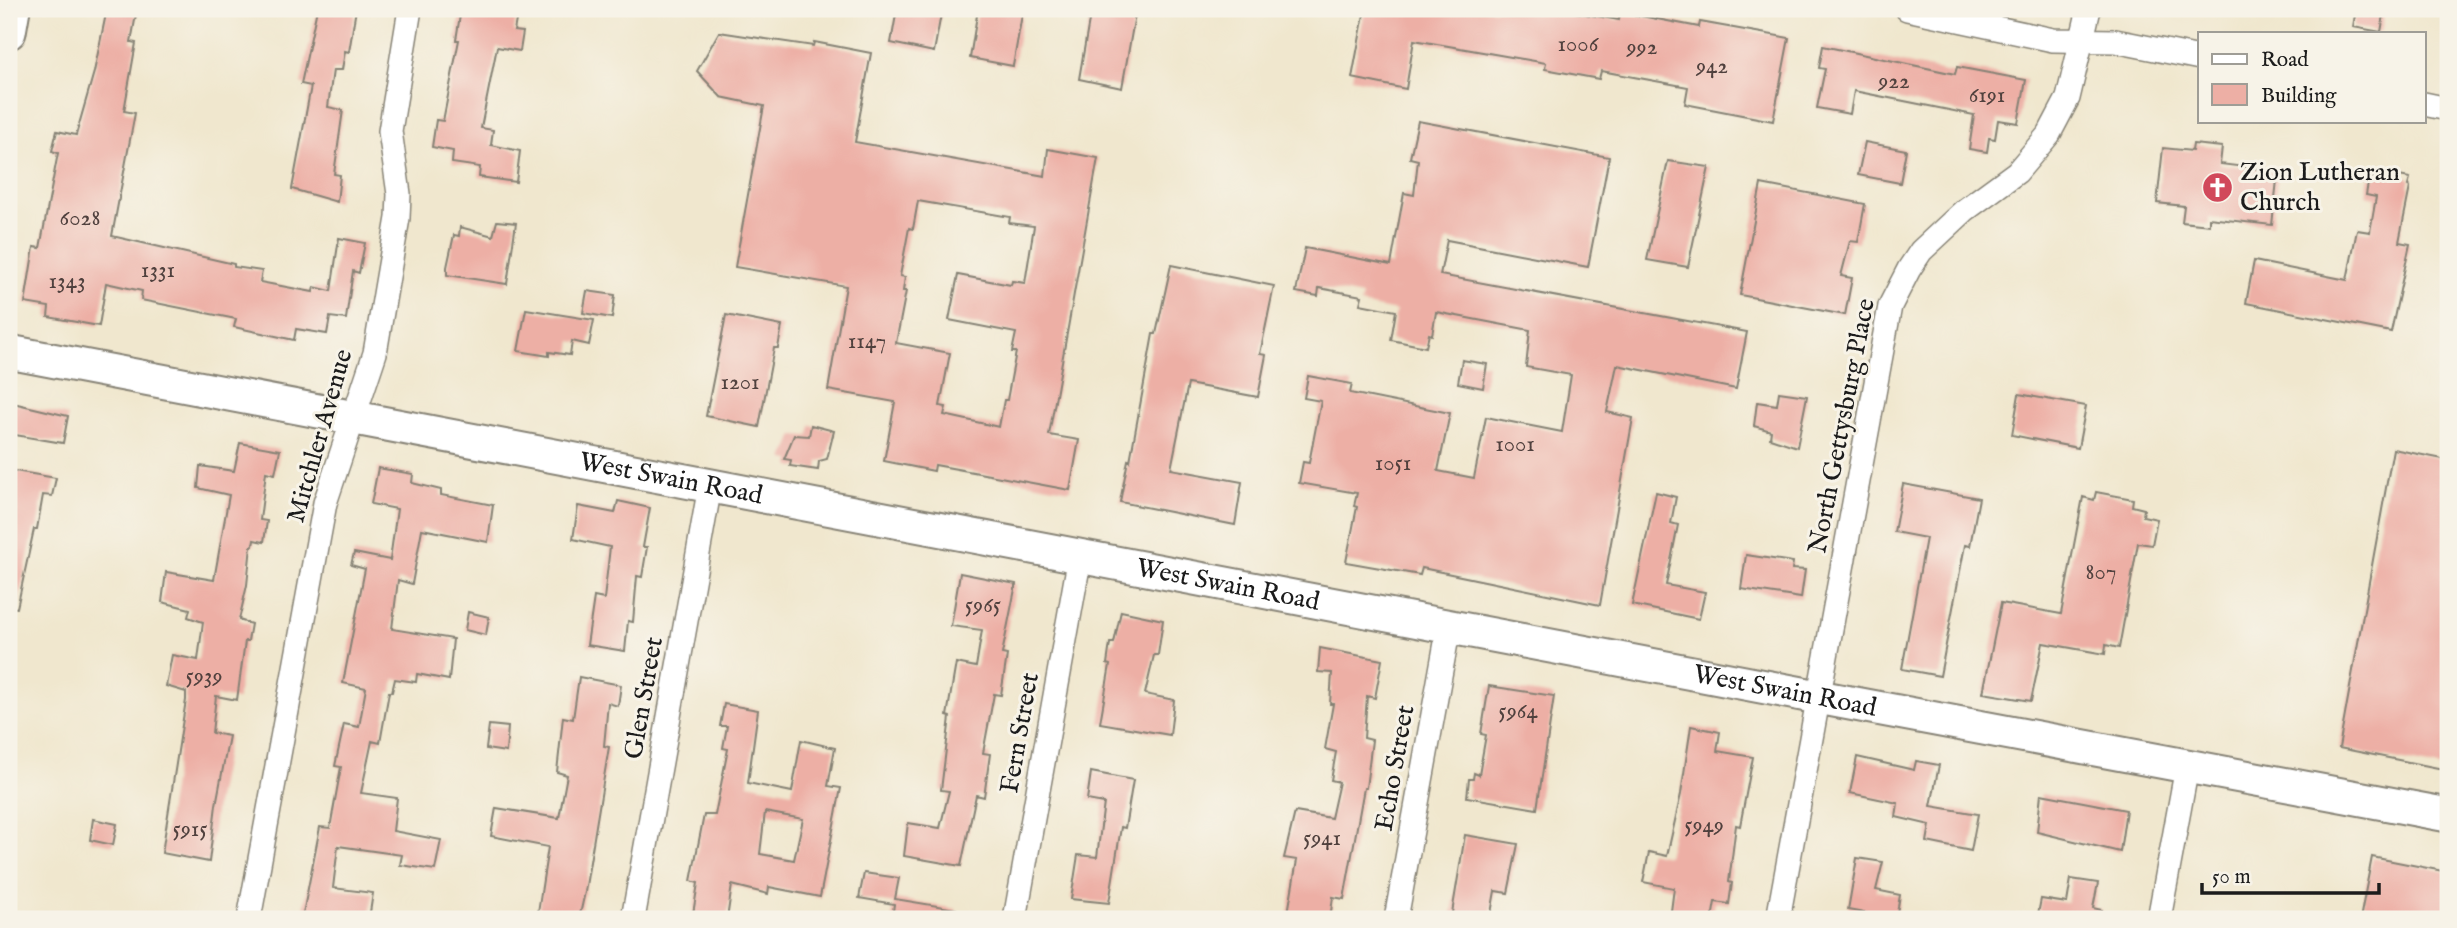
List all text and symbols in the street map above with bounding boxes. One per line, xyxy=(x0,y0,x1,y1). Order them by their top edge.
house number: 1006 xyxy=(1558,30,1600,59)
legend xyxy=(2198,32,2426,122)
house number: 992 xyxy=(1626,33,1657,62)
text: Road xyxy=(2261,47,2309,74)
house number: 942 xyxy=(1695,52,1728,81)
house number: 922 xyxy=(1877,67,1910,96)
house number: 6191 xyxy=(1969,81,2005,110)
text: Building xyxy=(2261,83,2337,110)
place label: Zion Lutheran Church xyxy=(2240,156,2400,219)
church icon: Zion Lutheran Church xyxy=(2200,170,2234,204)
house number: 6028 xyxy=(60,204,100,233)
house number: 1331 xyxy=(141,256,175,285)
house number: 1343 xyxy=(48,267,86,296)
street label: North Gettysburg Place xyxy=(1801,296,1883,556)
house number: 1147 xyxy=(848,327,886,356)
street label: Mitchler Avenue xyxy=(279,345,361,527)
house number: 1201 xyxy=(720,368,760,397)
house number: 1001 xyxy=(1495,430,1535,459)
street label: West Swain Road xyxy=(577,445,766,512)
house number: 1051 xyxy=(1375,449,1411,478)
street label: West Swain Road xyxy=(1134,551,1323,618)
house number: 807 xyxy=(2085,558,2117,587)
house number: 5965 xyxy=(965,591,1001,620)
street label: Glen Street xyxy=(617,634,671,762)
street label: West Swain Road xyxy=(1691,657,1879,724)
house number: 5939 xyxy=(185,662,223,691)
street label: Fern Street xyxy=(993,670,1047,796)
house number: 5964 xyxy=(1498,697,1538,726)
street label: Echo Street xyxy=(1368,702,1422,834)
house number: 5949 xyxy=(1684,811,1724,840)
house number: 5915 xyxy=(172,815,208,844)
house number: 5941 xyxy=(1303,824,1341,853)
scale bar xyxy=(2202,851,2378,895)
text: 50 m xyxy=(2212,864,2251,891)

